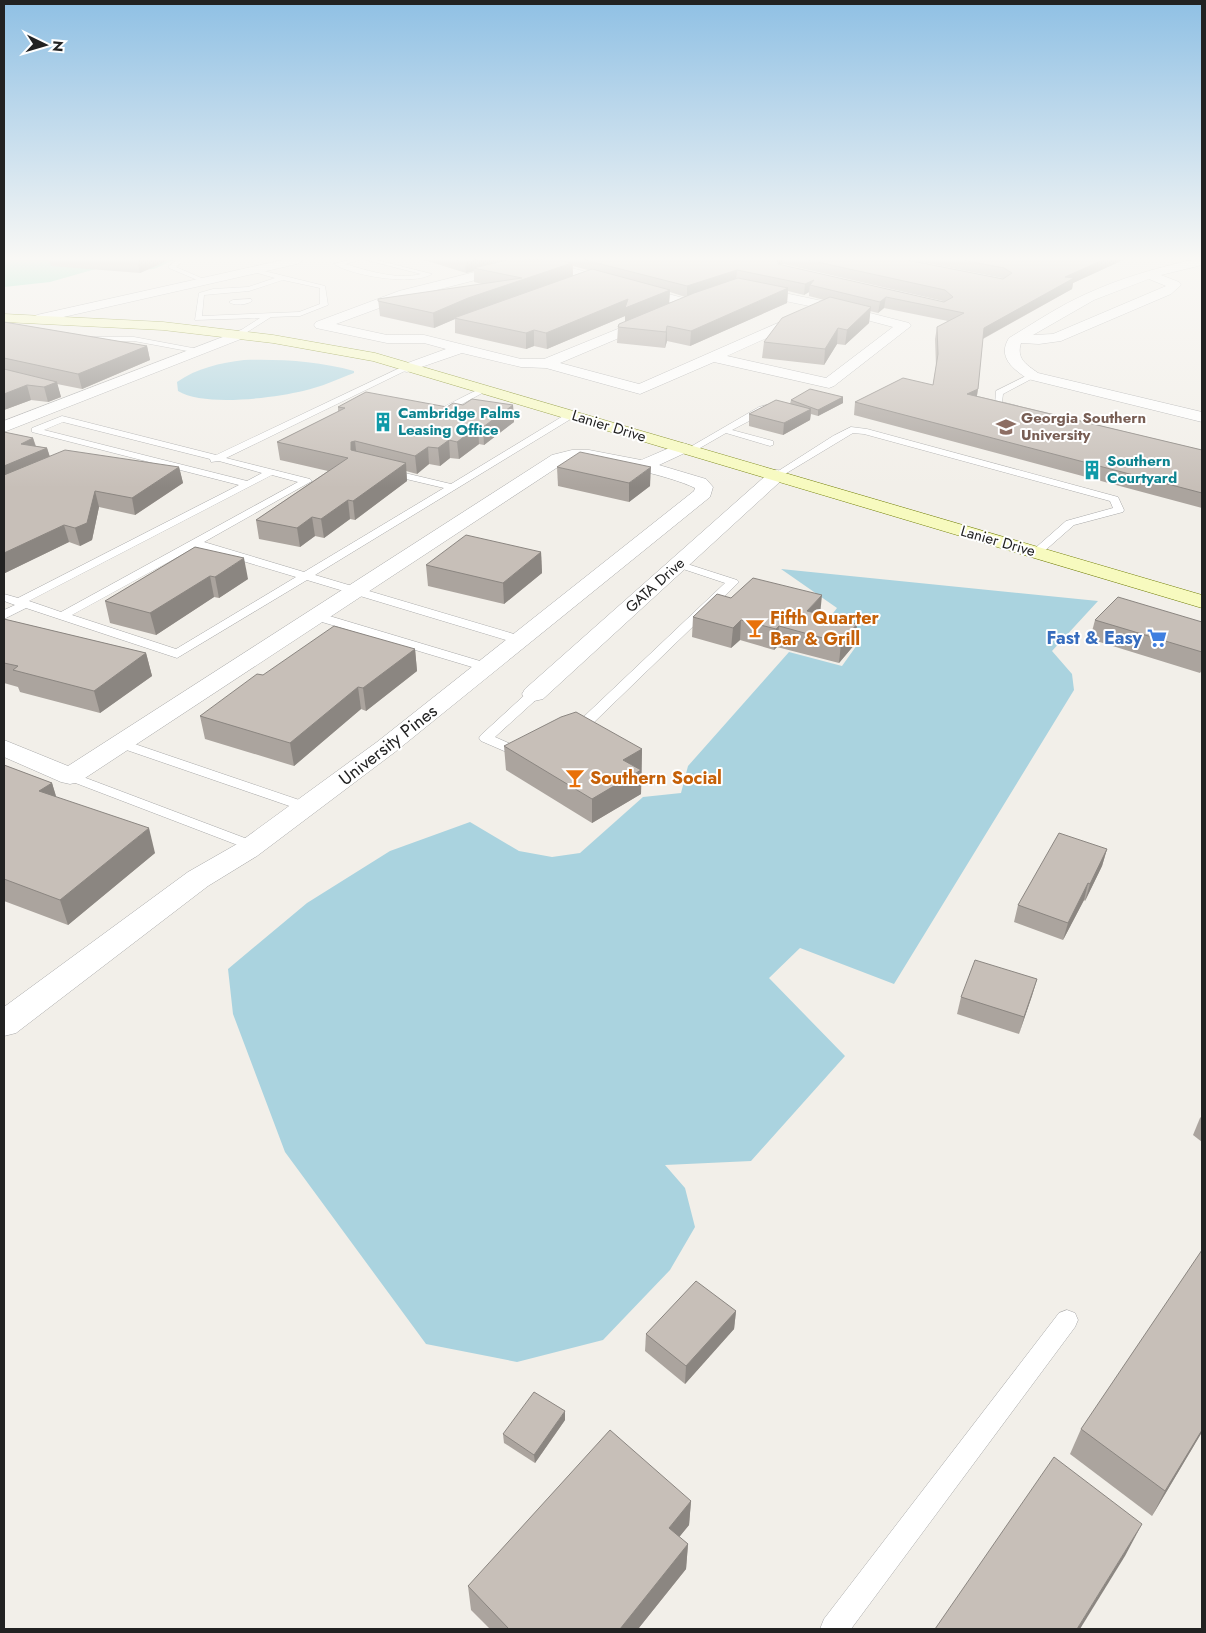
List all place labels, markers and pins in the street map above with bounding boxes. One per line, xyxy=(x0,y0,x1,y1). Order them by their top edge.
place label: Cambridge Palms Leasing Office xyxy=(398,402,520,441)
place label: Georgia Southern University xyxy=(1021,407,1146,446)
building icon: Cambridge Palms Leasing Office xyxy=(372,411,394,433)
school or university icon: Georgia Southern University xyxy=(995,416,1017,438)
place label: Southern Courtyard xyxy=(1107,450,1177,489)
building icon: Southern Courtyard xyxy=(1081,459,1103,481)
place label: Fifth Quarter Bar & Grill xyxy=(770,605,880,652)
bar icon: Fifth Quarter Bar & Grill xyxy=(744,617,766,639)
place label: Fast & Easy xyxy=(1047,625,1143,651)
supermarket icon: Fast & Easy xyxy=(1146,627,1168,649)
place label: Southern Social xyxy=(590,765,722,791)
bar icon: Southern Social xyxy=(564,767,586,789)

